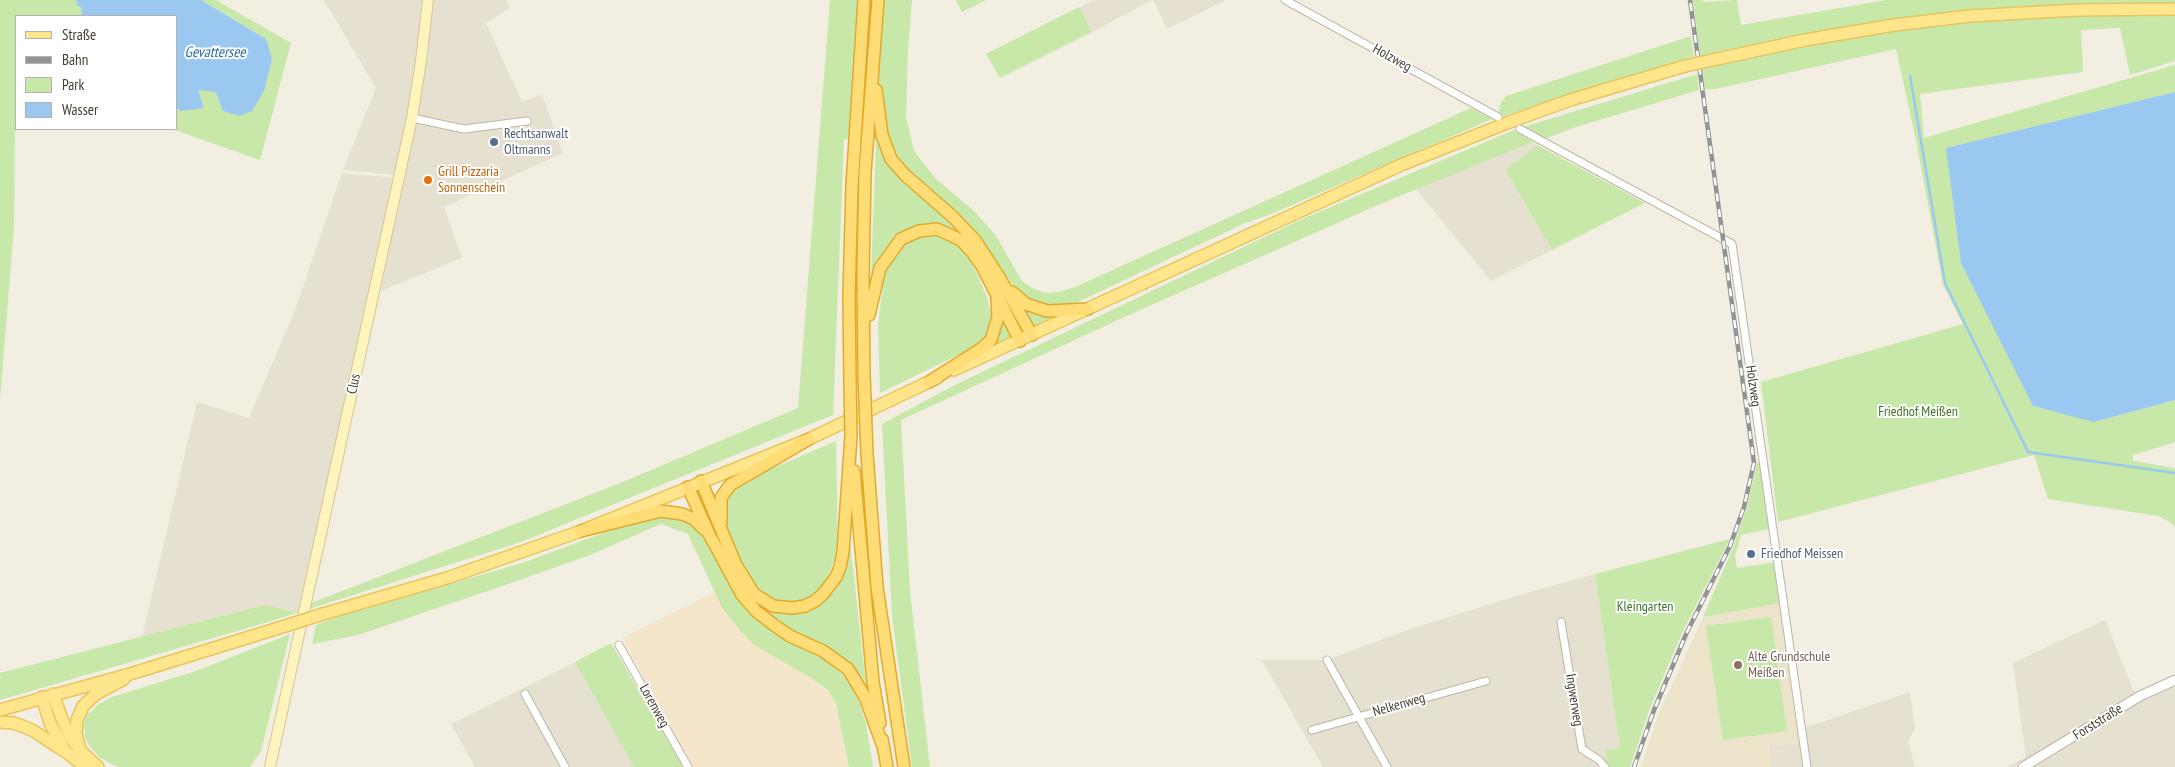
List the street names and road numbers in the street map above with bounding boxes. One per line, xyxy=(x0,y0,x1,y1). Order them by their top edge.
street label: Holzweg xyxy=(1370,41,1414,75)
street label: Holzweg xyxy=(1742,364,1764,408)
street label: Clus xyxy=(344,372,364,396)
street label: Ingwerweg xyxy=(1562,672,1586,728)
street label: Lorenweg xyxy=(635,681,673,731)
street label: Nelkenweg xyxy=(1371,690,1427,720)
street label: Forststraße xyxy=(2070,700,2126,744)

